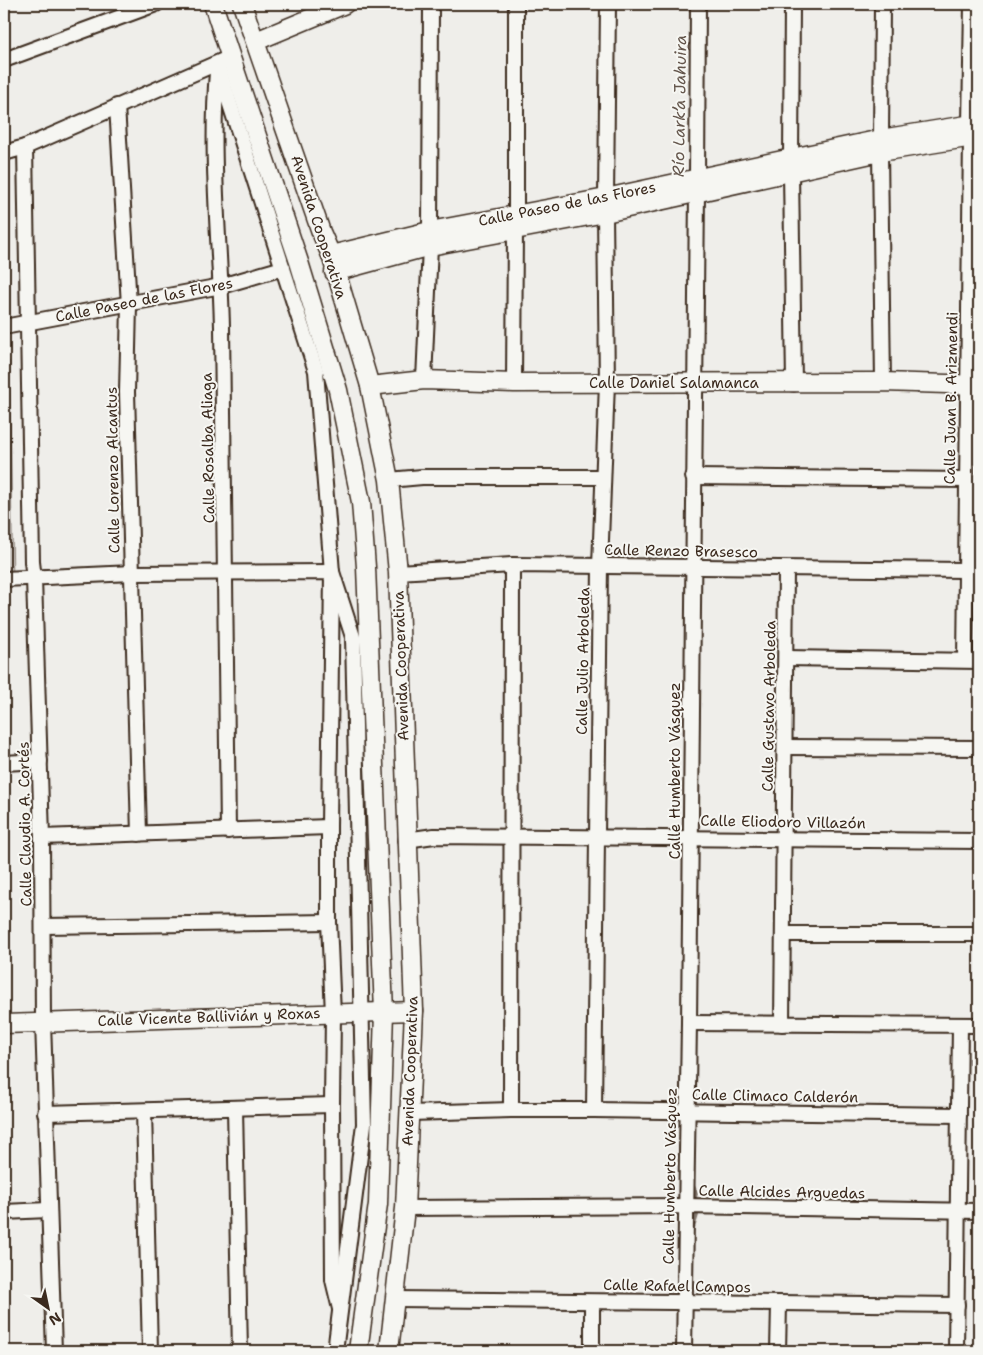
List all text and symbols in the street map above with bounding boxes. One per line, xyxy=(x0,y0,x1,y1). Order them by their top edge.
water label: Río Lark’a Jahuira xyxy=(668,35,691,177)
street label: Avenida Cooperativa xyxy=(286,152,352,302)
street label: Calle Paseo de las Flores xyxy=(477,177,657,231)
street label: Calle Paseo de las Flores xyxy=(54,273,234,327)
street label: Calle Juan B. Arizmendi xyxy=(939,311,963,485)
street label: Calle Rosalba Aliaga xyxy=(197,372,219,524)
street label: Calle Daniel Salamanca xyxy=(589,373,760,393)
street label: Calle Lorenzo Alcantus xyxy=(102,386,124,554)
street label: Calle Renzo Brasesco xyxy=(604,540,758,562)
street label: Calle Julio Arboleda xyxy=(572,586,594,735)
street label: Avenida Cooperativa xyxy=(388,590,414,741)
street label: Calle Gustavo Arboleda xyxy=(758,619,781,792)
street label: Calle Humberto Vásquez xyxy=(665,683,685,860)
street label: Calle Claudio A. Cortés xyxy=(14,741,36,907)
street label: Calle Eliodoro Villazón xyxy=(700,811,866,833)
street label: Avenida Cooperativa xyxy=(397,995,423,1146)
street label: Calle Vicente Ballivián y Roxas xyxy=(97,1003,321,1031)
street label: Calle Climaco Calderón xyxy=(692,1085,858,1107)
street label: Calle Humberto Vásquez xyxy=(658,1087,682,1265)
street label: Calle Alcides Arguedas xyxy=(698,1181,866,1203)
street label: Calle Rafael Campos xyxy=(603,1275,751,1297)
north arrow xyxy=(22,1282,72,1332)
text: N xyxy=(46,1308,65,1329)

